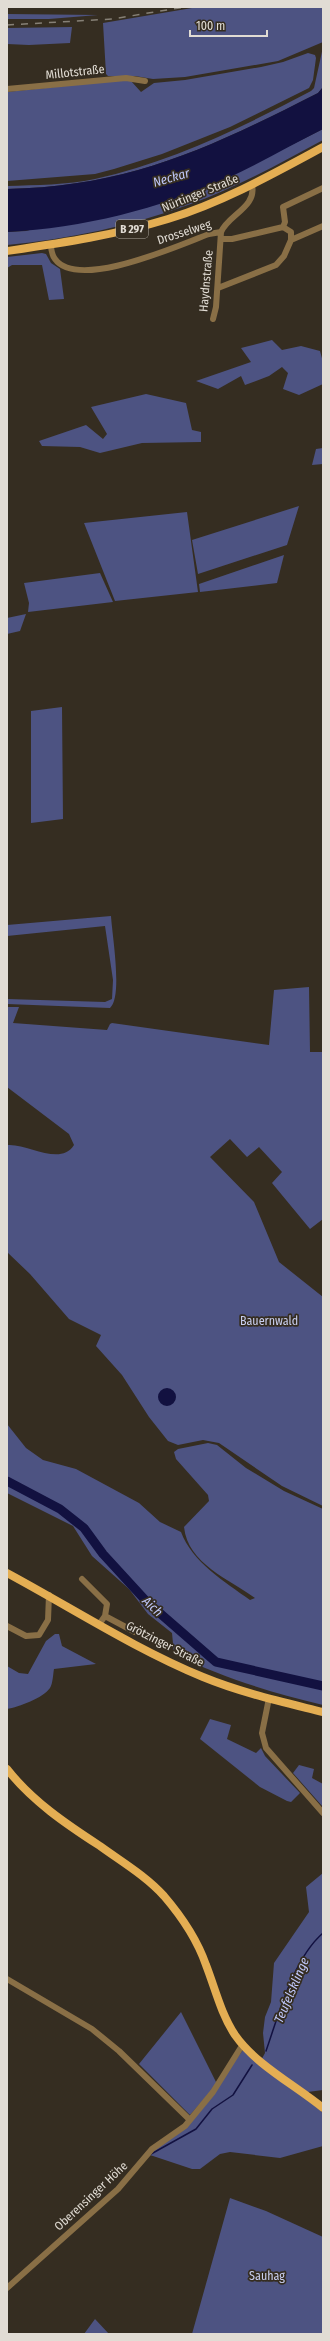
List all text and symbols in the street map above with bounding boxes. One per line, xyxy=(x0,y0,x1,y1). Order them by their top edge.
scale bar xyxy=(190,12,267,38)
text: 100 m xyxy=(196,19,225,33)
street label: Millotstraße xyxy=(45,62,105,82)
water label: Neckar xyxy=(151,165,192,190)
street label: Nürtinger Straße xyxy=(160,171,240,215)
street label: Drosselweg xyxy=(155,217,213,247)
road number: B 297 xyxy=(116,220,148,238)
street label: Haydnstraße xyxy=(196,249,216,313)
park label: Bauernwald xyxy=(240,1314,298,1328)
water label: Aich xyxy=(139,1593,166,1619)
street label: Grötzinger Straße xyxy=(124,1618,206,1670)
water label: Teufelsklinge xyxy=(271,1955,312,2025)
street label: Oberensinger Höhe xyxy=(52,2159,130,2233)
park label: Sauhag xyxy=(249,2269,285,2283)

